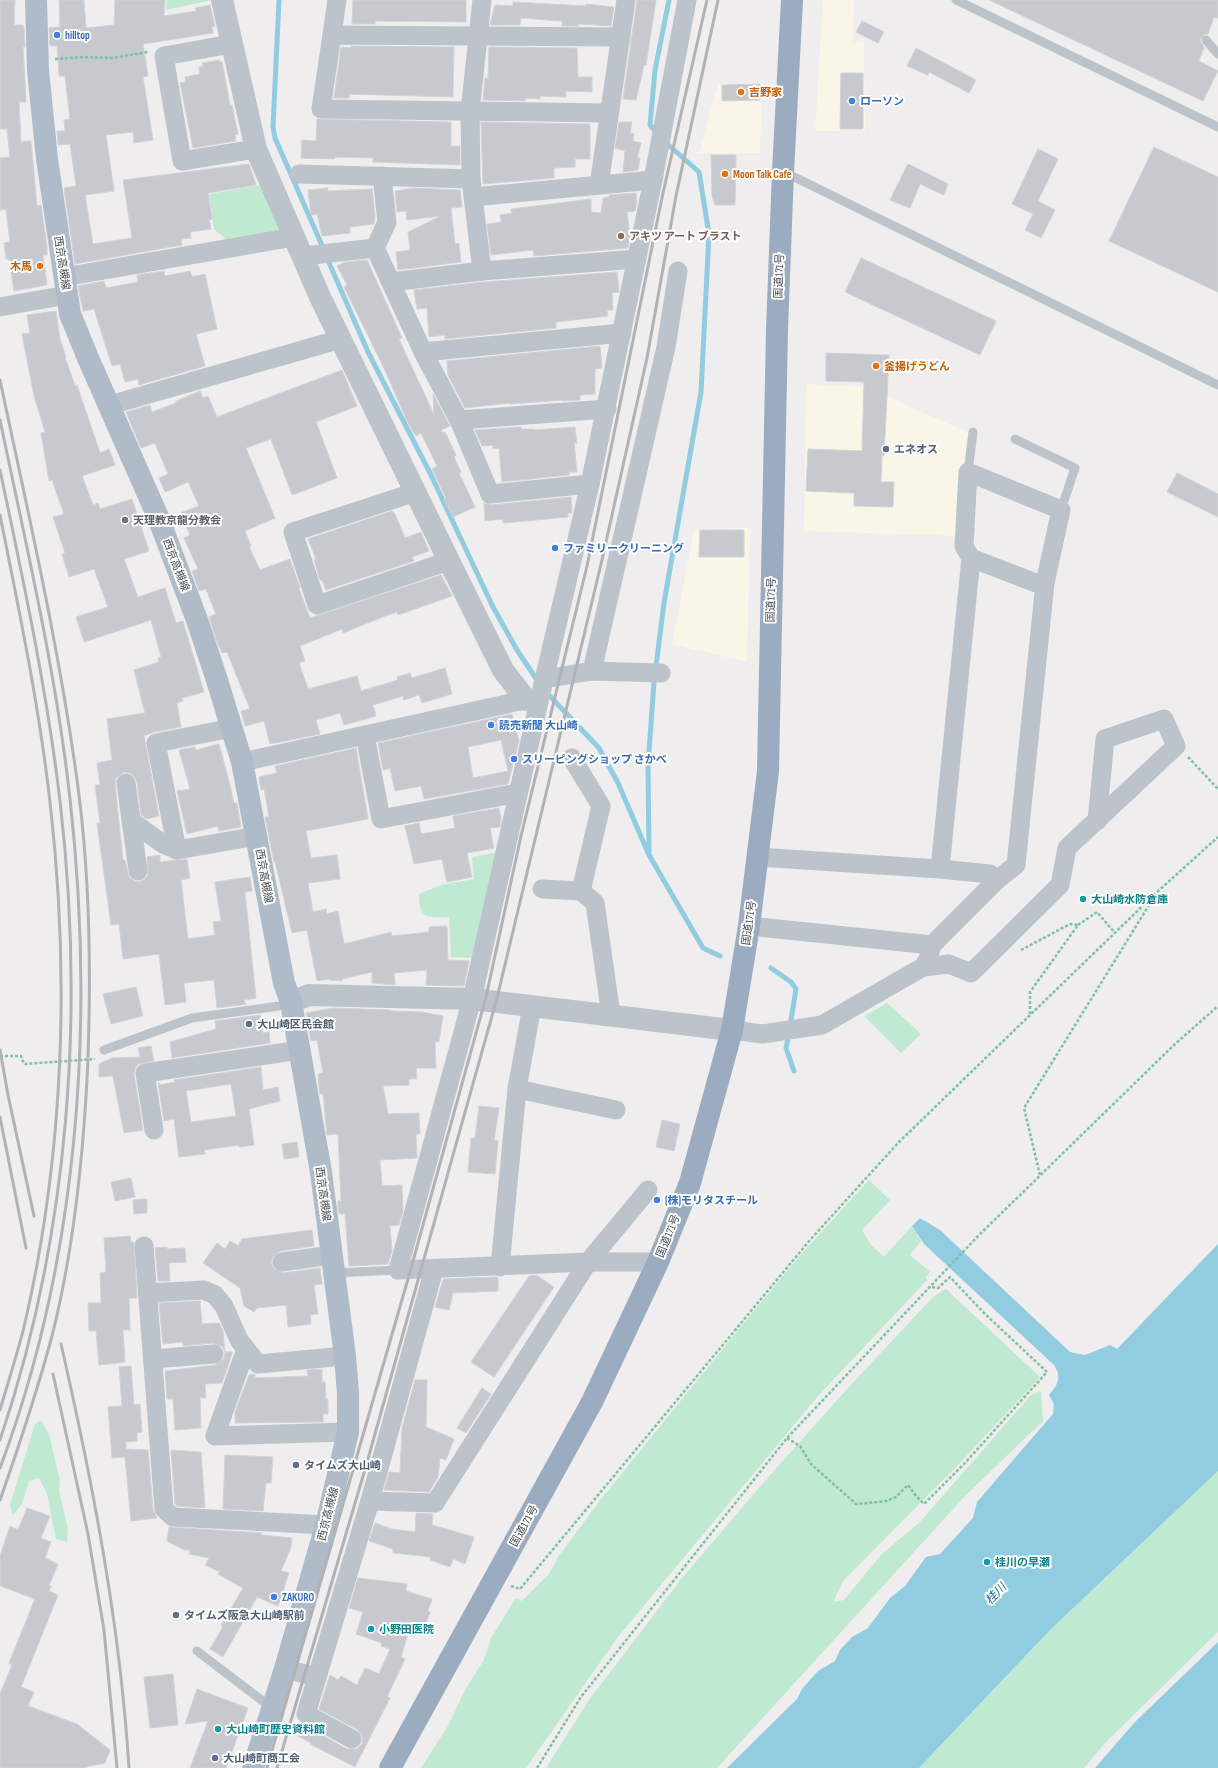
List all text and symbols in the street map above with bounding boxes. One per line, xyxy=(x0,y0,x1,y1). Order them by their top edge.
place label: hilltop xyxy=(65,29,90,42)
marker: hilltop xyxy=(52,30,62,40)
place label: 吉野家 xyxy=(749,86,782,99)
marker: 吉野家 xyxy=(736,87,746,97)
place label: ローソン xyxy=(860,95,904,108)
marker: ローソン xyxy=(847,96,857,106)
place label: Moon Talk Cafe xyxy=(733,168,792,181)
marker: Moon Talk Cafe xyxy=(720,169,730,179)
place label: アキツ アート ブラスト xyxy=(629,230,742,243)
marker: アキツ アート ブラスト xyxy=(616,231,626,241)
street label: 西京高槻線 xyxy=(51,235,73,291)
street label: 国道171号 xyxy=(772,253,786,299)
place label: 木馬 xyxy=(10,260,32,273)
marker: 木馬 xyxy=(35,261,45,271)
place label: 釜揚げうどん xyxy=(884,360,950,373)
marker: 釜揚げうどん xyxy=(871,361,881,371)
place label: エネオス xyxy=(894,443,938,456)
marker: エネオス xyxy=(881,444,891,454)
place label: 天理教京龍分教会 xyxy=(133,514,221,527)
marker: 天理教京龍分教会 xyxy=(120,515,130,525)
street label: 西京高槻線 xyxy=(160,537,192,593)
place label: ファミリークリーニング xyxy=(563,542,684,555)
marker: ファミリークリーニング xyxy=(550,543,560,553)
street label: 国道171号 xyxy=(764,577,778,623)
place label: 読売新聞 大山崎 xyxy=(499,719,578,732)
marker: 読売新聞 大山崎 xyxy=(486,720,496,730)
place label: スリーピングショップ さかべ xyxy=(522,753,667,766)
marker: スリーピングショップ さかべ xyxy=(509,754,519,764)
street label: 西京高槻線 xyxy=(253,848,275,904)
place label: 大山崎水防倉庫 xyxy=(1091,893,1168,906)
marker: 大山崎水防倉庫 xyxy=(1078,894,1088,904)
street label: 国道171号 xyxy=(739,900,759,946)
place label: 大山崎区民会館 xyxy=(257,1018,334,1031)
marker: 大山崎区民会館 xyxy=(244,1019,254,1029)
street label: 西京高槻線 xyxy=(313,1166,333,1222)
place label: (株)モリタスチール xyxy=(665,1194,758,1207)
marker: (株)モリタスチール xyxy=(652,1195,662,1205)
street label: 国道171号 xyxy=(654,1213,682,1259)
place label: タイムズ大山崎 xyxy=(304,1459,381,1472)
marker: タイムズ大山崎 xyxy=(291,1460,301,1470)
street label: 西京高槻線 xyxy=(315,1486,341,1542)
street label: 国道171号 xyxy=(507,1503,541,1549)
place label: 桂川の早瀬 xyxy=(995,1556,1050,1569)
marker: 桂川の早瀬 xyxy=(982,1557,992,1567)
water label: 桂川 xyxy=(982,1579,1011,1608)
place label: ZAKURO xyxy=(282,1591,315,1604)
marker: ZAKURO xyxy=(269,1592,279,1602)
place label: タイムズ阪急大山崎駅前 xyxy=(184,1609,305,1622)
marker: タイムズ阪急大山崎駅前 xyxy=(171,1610,181,1620)
place label: 小野田医院 xyxy=(379,1623,434,1636)
marker: 小野田医院 xyxy=(366,1624,376,1634)
place label: 大山崎町歴史資料館 xyxy=(226,1723,325,1736)
marker: 大山崎町歴史資料館 xyxy=(213,1724,223,1734)
place label: 大山崎町商工会 xyxy=(223,1752,300,1765)
marker: 大山崎町商工会 xyxy=(210,1753,220,1763)

